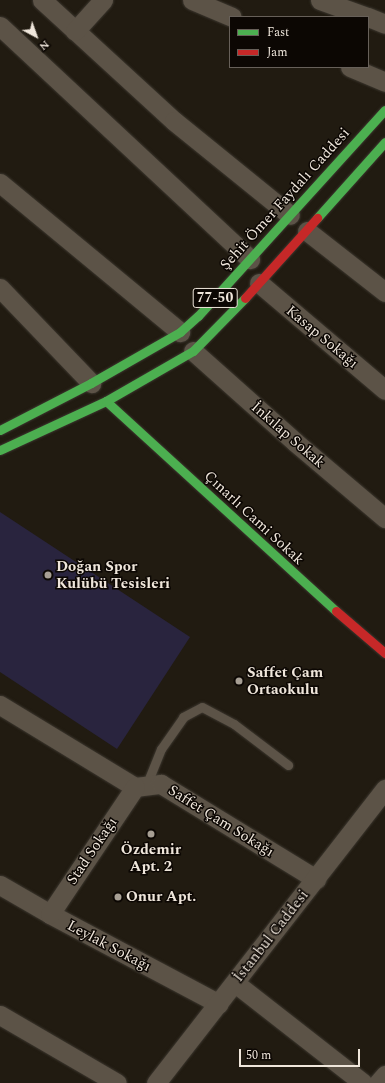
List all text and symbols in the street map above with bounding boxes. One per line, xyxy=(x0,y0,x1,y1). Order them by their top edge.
north arrow xyxy=(16,16,56,56)
legend xyxy=(229,16,369,68)
text: Fast xyxy=(267,23,289,42)
text: N xyxy=(35,36,53,55)
text: Jam xyxy=(267,43,288,62)
street label: Şehit Ömer Faydalı Caddesi xyxy=(216,124,354,274)
road number: 77-50 xyxy=(192,286,238,310)
street label: Kasap Sokağı xyxy=(282,302,362,372)
street label: İnkılap Sokak xyxy=(248,398,328,472)
street label: Çınarlı Cami Sokak xyxy=(200,467,308,569)
place label: Doğan Spor Kulübü Tesisleri xyxy=(56,557,170,592)
marker: Doğan Spor Kulübü Tesisleri xyxy=(43,570,53,580)
place label: Saffet Çam Ortaokulu xyxy=(247,663,323,698)
marker: Saffet Çam Ortaokulu xyxy=(234,676,244,686)
street label: Saffet Çam Sokağı xyxy=(165,781,277,861)
street label: Stad Sokağı xyxy=(63,814,121,888)
marker: Özdemir Apt. 2 xyxy=(146,829,156,839)
place label: Özdemir Apt. 2 xyxy=(121,840,181,875)
street label: İstanbul Caddesi xyxy=(229,886,313,986)
place label: Onur Apt. xyxy=(126,888,196,906)
marker: Onur Apt. xyxy=(113,892,123,902)
street label: Leylak Sokağı xyxy=(64,916,154,976)
scale bar xyxy=(241,1041,362,1067)
text: 50 m xyxy=(246,1046,271,1065)

